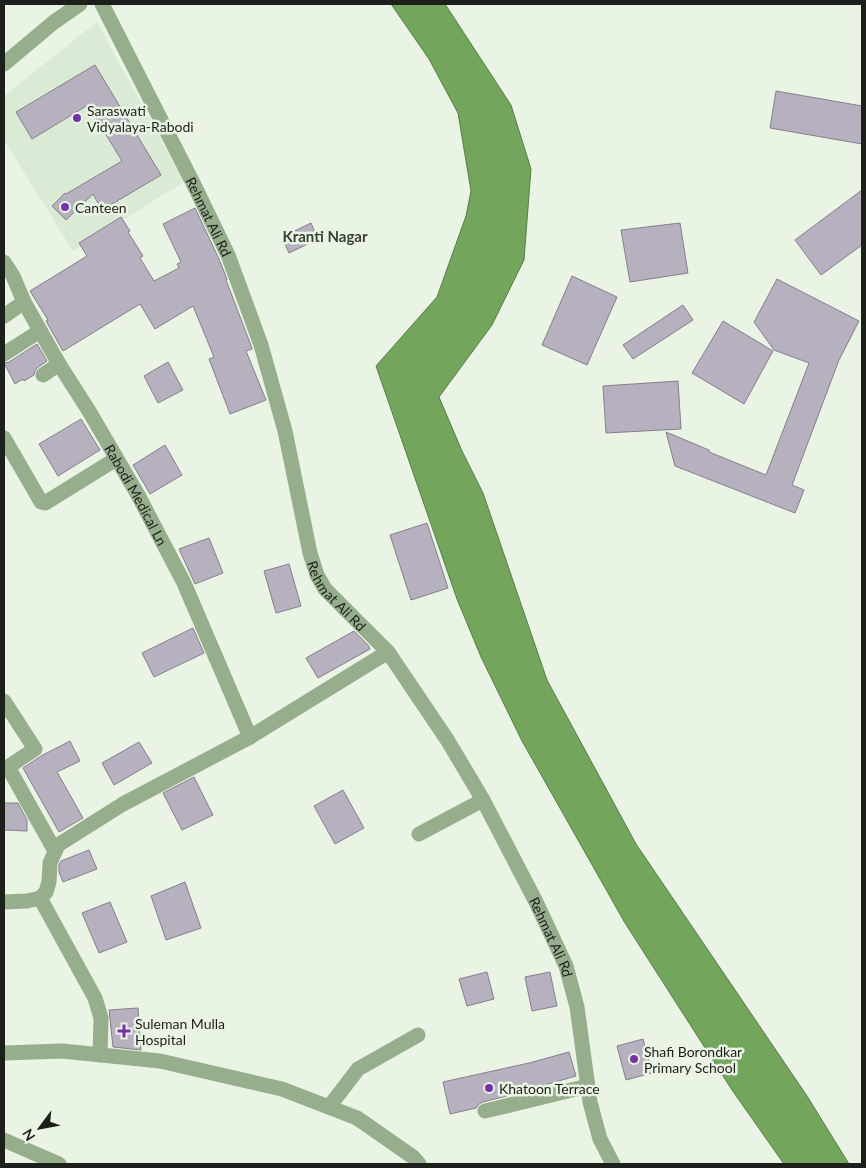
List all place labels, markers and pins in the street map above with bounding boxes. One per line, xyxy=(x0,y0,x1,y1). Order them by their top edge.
place label: Saraswati Vidyalaya-Rabodi xyxy=(87,102,194,135)
marker: Saraswati Vidyalaya-Rabodi xyxy=(71,112,83,124)
place label: Canteen xyxy=(75,199,127,216)
marker: Canteen xyxy=(59,201,71,213)
place label: Suleman Mulla Hospital xyxy=(135,1015,225,1048)
marker: Suleman Mulla Hospital xyxy=(117,1024,131,1038)
place label: Shafi Borondkar Primary School xyxy=(644,1043,742,1076)
marker: Shafi Borondkar Primary School xyxy=(628,1053,640,1065)
place label: Khatoon Terrace xyxy=(499,1080,600,1097)
marker: Khatoon Terrace xyxy=(483,1082,495,1094)

